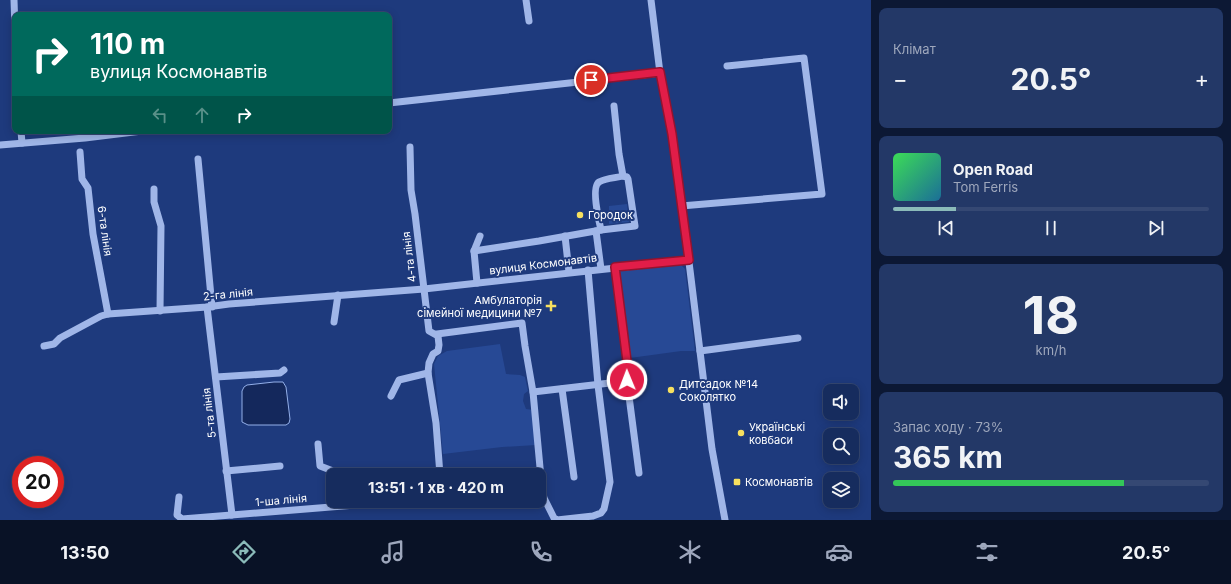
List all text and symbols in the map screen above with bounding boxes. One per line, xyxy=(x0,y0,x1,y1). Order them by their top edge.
text: 110 m xyxy=(90,27,165,61)
icon: right xyxy=(24,28,76,80)
text: Клімат xyxy=(893,41,936,57)
text: вулиця Космонавтів xyxy=(90,61,267,82)
text: 20.5° xyxy=(1011,61,1091,97)
pin xyxy=(574,63,608,97)
text: − xyxy=(893,66,908,92)
text: + xyxy=(1194,66,1209,92)
icon: arrive xyxy=(580,69,602,91)
icon: left xyxy=(149,104,171,126)
icon: ahead xyxy=(191,104,213,126)
icon: right xyxy=(233,104,255,126)
text: Open Road xyxy=(953,160,1033,179)
text: Tom Ferris xyxy=(953,179,1018,195)
street label: 6-та лінія xyxy=(95,205,115,257)
place label: Городок xyxy=(588,208,633,222)
marker: Городок xyxy=(575,210,585,220)
icon: previous xyxy=(935,217,957,239)
icon: pause xyxy=(1040,217,1062,239)
icon: next xyxy=(1145,217,1167,239)
street label: 4-та лінія xyxy=(399,231,419,283)
street label: вулиця Космонавтів xyxy=(488,250,598,278)
street label: 2-га лінія xyxy=(202,284,254,304)
text: 18 xyxy=(1023,284,1079,347)
place label: Амбулаторія сімейної медицини №7 xyxy=(417,293,542,320)
marker: Амбулаторія сімейної медицини №7 xyxy=(545,300,557,312)
text: km/h xyxy=(1036,342,1066,358)
position arrow xyxy=(606,359,648,401)
place label: Дитсадок №14 Соколятко xyxy=(679,377,758,404)
map controls xyxy=(823,384,859,508)
button: sound xyxy=(823,384,859,420)
marker: Дитсадок №14 Соколятко xyxy=(666,385,676,395)
street label: 5-та лінія xyxy=(199,387,219,439)
text: Запас ходу · 73% xyxy=(893,419,1003,435)
place label: Українські ковбаси xyxy=(749,420,805,447)
marker: Українські ковбаси xyxy=(736,428,746,438)
button: search xyxy=(823,428,859,464)
text: 365 km xyxy=(893,439,1003,475)
speed limit sign: 20 xyxy=(12,456,64,508)
button: layers xyxy=(823,472,859,508)
place label: Космонавтів xyxy=(745,475,813,489)
marker: Космонавтів xyxy=(732,477,742,487)
text: 13:51 · 1 хв · 420 m xyxy=(368,478,504,497)
street label: 1-ша лінія xyxy=(254,491,308,509)
icon: directions xyxy=(230,538,258,566)
icon: music xyxy=(379,538,407,566)
icon: phone xyxy=(527,538,555,566)
icon: climate xyxy=(676,538,704,566)
icon: car xyxy=(825,538,853,566)
icon: filters xyxy=(973,538,1001,566)
text: 13:50 xyxy=(60,542,109,563)
text: 20.5° xyxy=(1122,542,1171,563)

